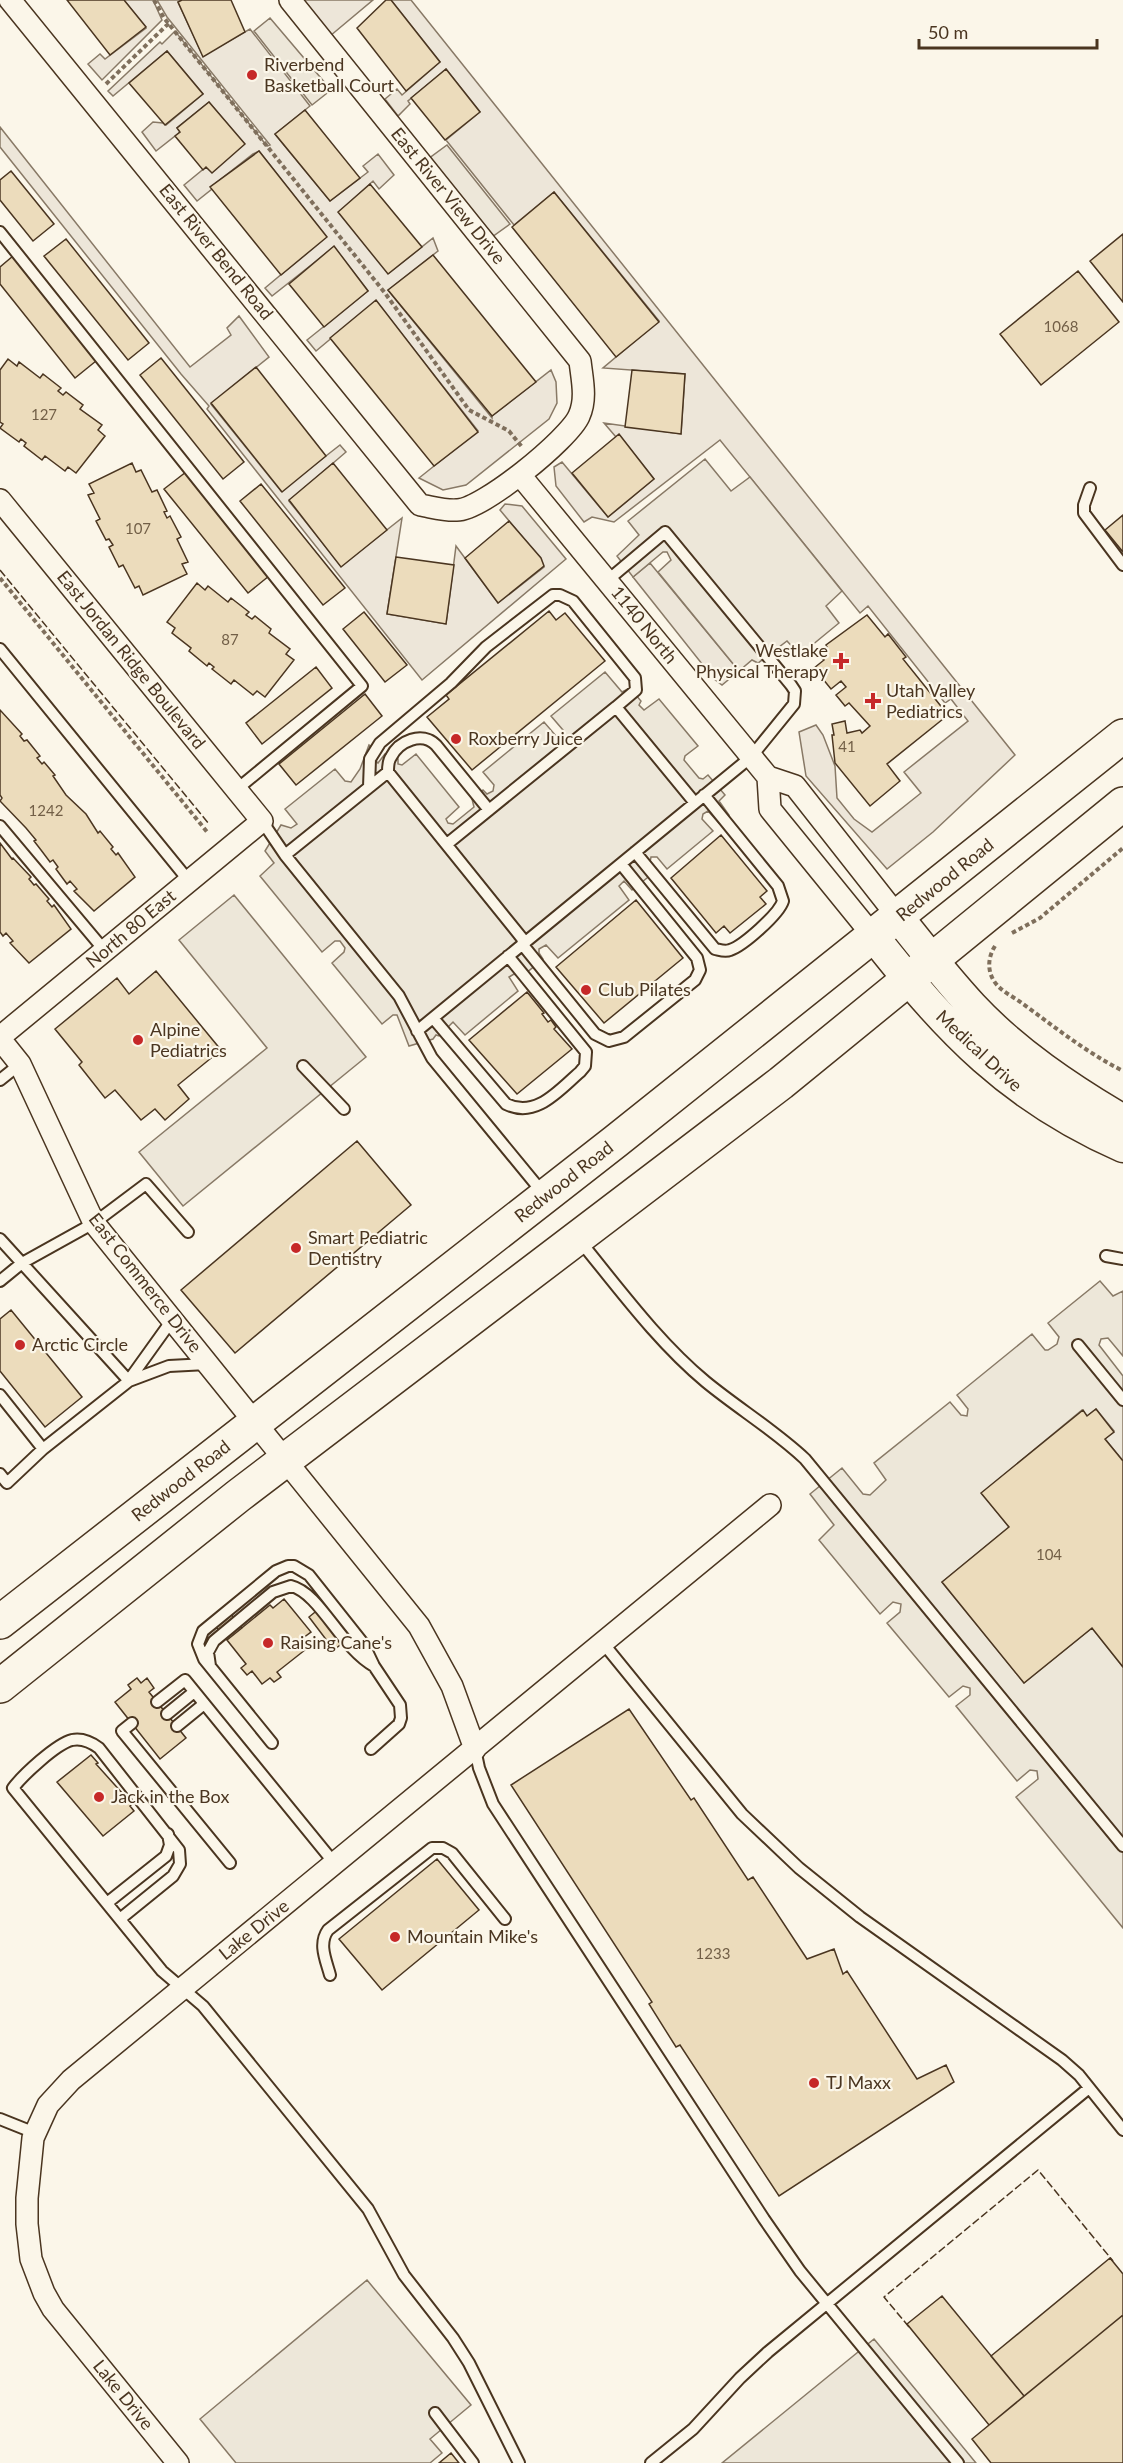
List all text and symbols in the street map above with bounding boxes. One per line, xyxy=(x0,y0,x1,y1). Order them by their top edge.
scale bar xyxy=(919,12,1098,50)
text: 50 m xyxy=(928,21,968,43)
place label: Riverbend Basketball Court xyxy=(264,53,395,96)
marker: Riverbend Basketball Court xyxy=(245,68,259,82)
street label: East River View Drive xyxy=(387,123,511,268)
street label: East River Bend Road xyxy=(155,179,278,324)
house number: 1068 xyxy=(1044,317,1078,335)
house number: 127 xyxy=(31,405,57,423)
house number: 107 xyxy=(125,519,151,537)
street label: East Jordan Ridge Boulevard xyxy=(53,566,211,753)
street label: 1140 North xyxy=(607,581,683,667)
house number: 87 xyxy=(221,630,239,648)
place label: Westlake Physical Therapy xyxy=(696,639,829,682)
marker: Westlake Physical Therapy xyxy=(832,652,850,670)
place label: Utah Valley Pediatrics xyxy=(886,679,976,722)
marker: Utah Valley Pediatrics xyxy=(864,692,882,710)
place label: Roxberry Juice xyxy=(468,727,583,749)
marker: Roxberry Juice xyxy=(449,732,463,746)
house number: 41 xyxy=(838,737,856,755)
house number: 1242 xyxy=(29,801,63,819)
street label: Redwood Road xyxy=(891,833,998,925)
street label: North 80 East xyxy=(81,884,180,972)
place label: Club Pilates xyxy=(598,978,691,1000)
marker: Club Pilates xyxy=(579,983,593,997)
street label: Medical Drive xyxy=(932,1005,1027,1096)
place label: Alpine Pediatrics xyxy=(150,1018,227,1061)
marker: Alpine Pediatrics xyxy=(131,1033,145,1047)
street label: Redwood Road xyxy=(510,1136,617,1227)
street label: East Commerce Drive xyxy=(85,1208,207,1356)
place label: Smart Pediatric Dentistry xyxy=(308,1226,428,1269)
marker: Smart Pediatric Dentistry xyxy=(289,1241,303,1255)
place label: Arctic Circle xyxy=(32,1333,128,1355)
marker: Arctic Circle xyxy=(13,1338,27,1352)
street label: Redwood Road xyxy=(127,1435,234,1526)
house number: 104 xyxy=(1036,1545,1062,1563)
place label: Raising Cane's xyxy=(280,1631,392,1653)
marker: Raising Cane's xyxy=(261,1636,275,1650)
place label: Jack in the Box xyxy=(111,1785,229,1807)
marker: Jack in the Box xyxy=(92,1790,106,1804)
street label: Lake Drive xyxy=(214,1894,293,1964)
place label: Mountain Mike's xyxy=(407,1925,538,1947)
marker: Mountain Mike's xyxy=(388,1930,402,1944)
house number: 1233 xyxy=(696,1944,730,1962)
place label: TJ Maxx xyxy=(826,2071,891,2093)
marker: TJ Maxx xyxy=(807,2076,821,2090)
street label: Lake Drive xyxy=(89,2355,159,2434)

